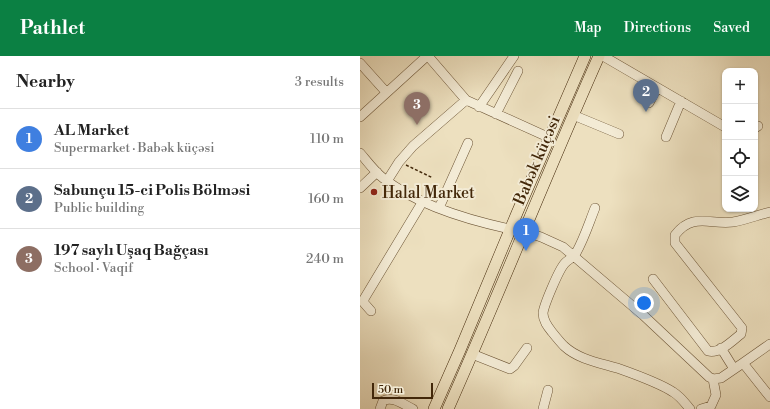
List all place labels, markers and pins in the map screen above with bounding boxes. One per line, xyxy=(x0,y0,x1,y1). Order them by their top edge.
pin: 2 xyxy=(633,79,659,112)
pin: 3 xyxy=(404,92,430,125)
place label: Halal Market xyxy=(382,183,475,203)
marker: Halal Market xyxy=(369,187,379,197)
pin: 1 xyxy=(513,218,539,251)

